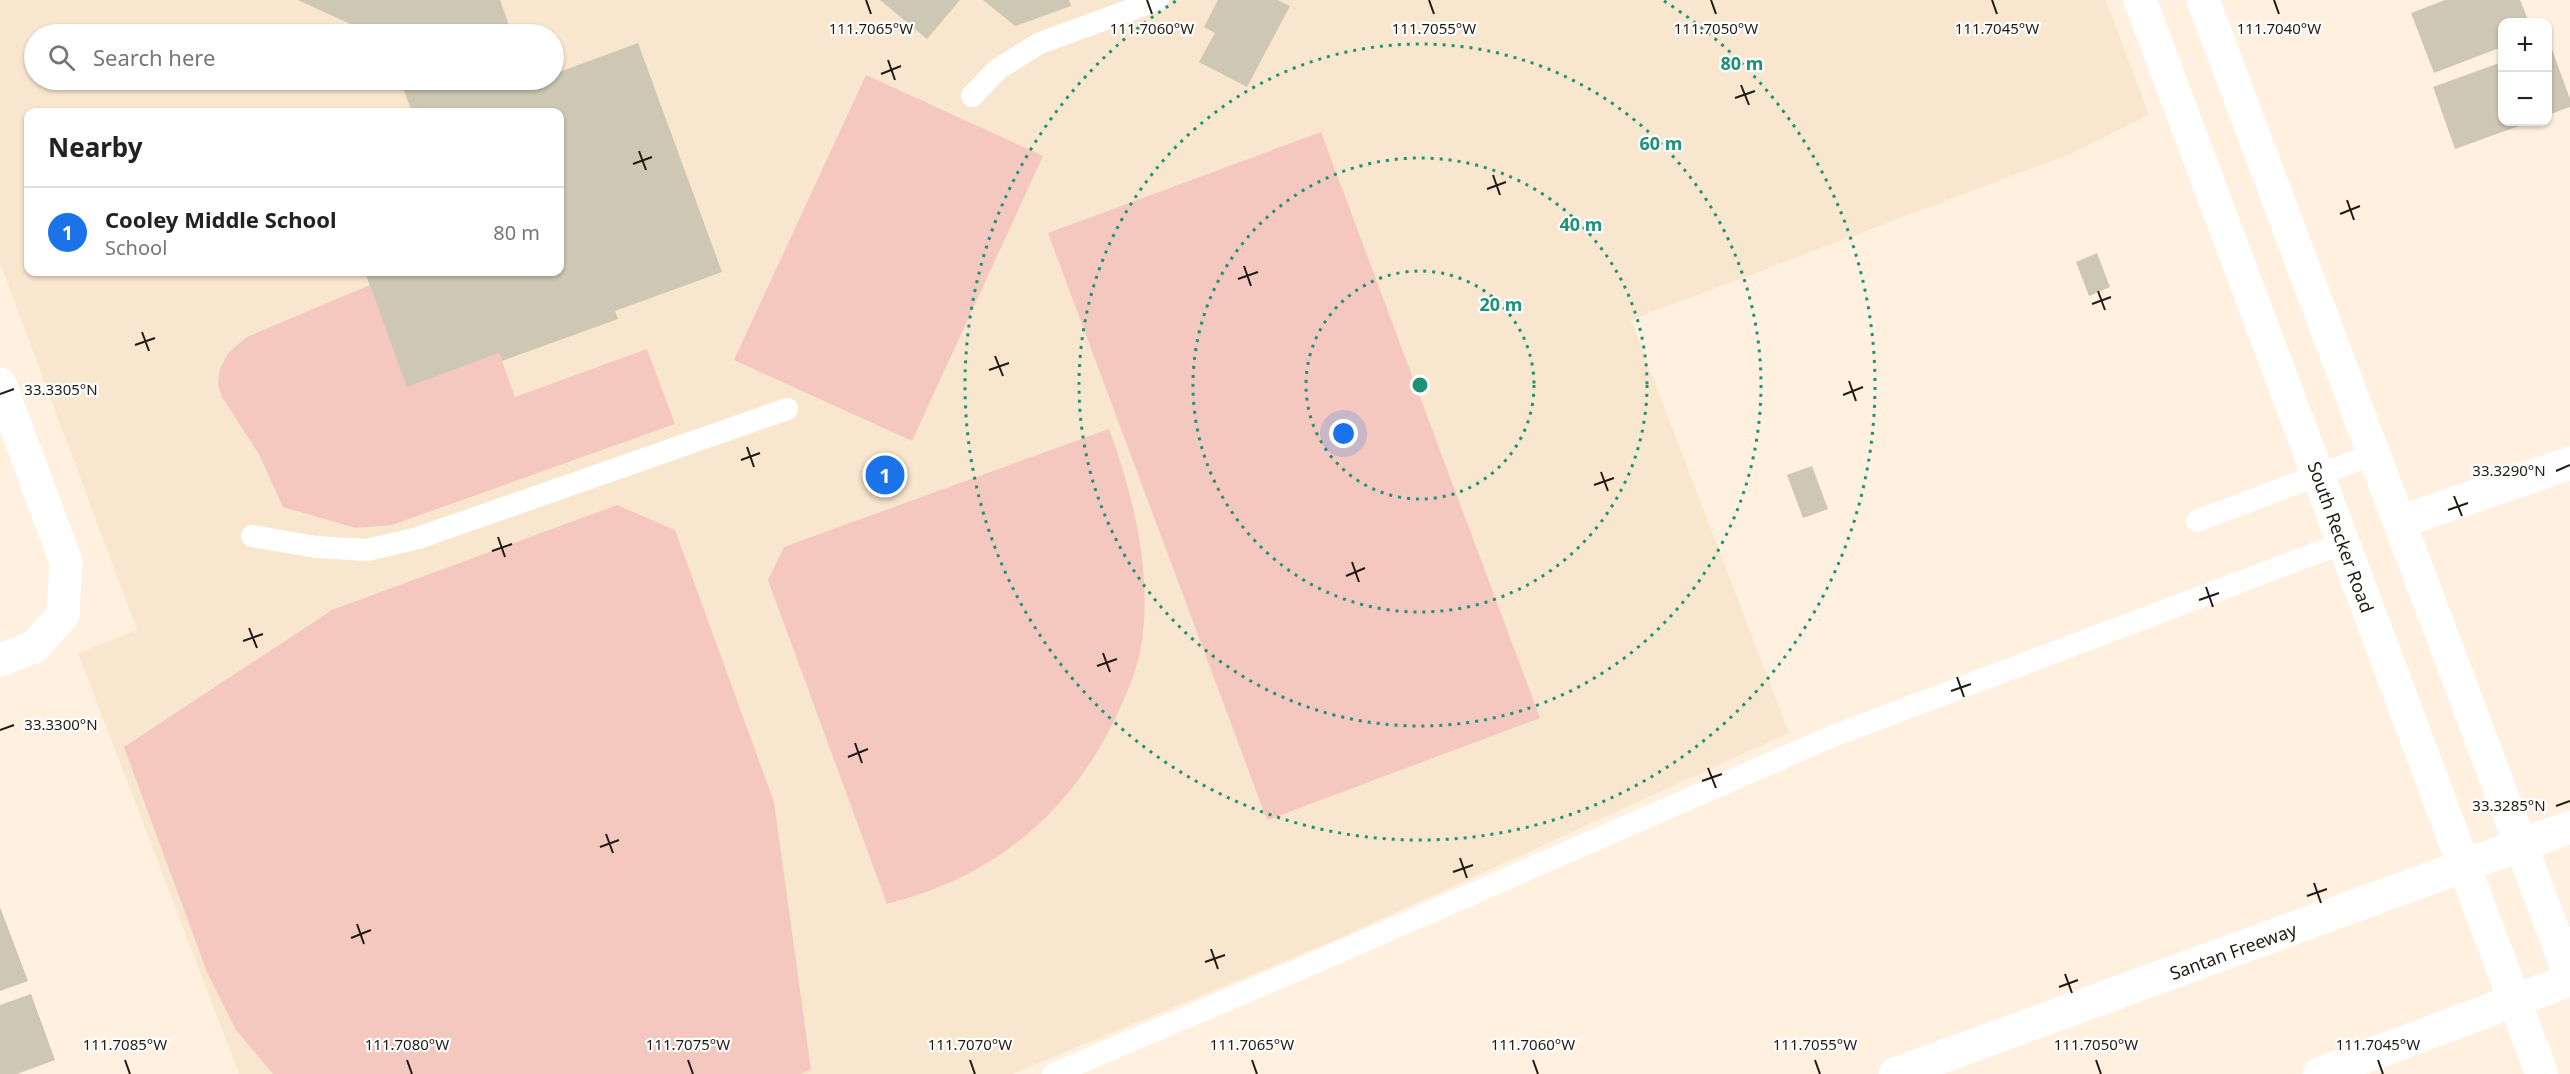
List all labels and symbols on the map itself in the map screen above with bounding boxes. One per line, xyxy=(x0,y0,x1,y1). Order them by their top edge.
text: 111.7065°W xyxy=(829,18,913,38)
text: 111.7060°W xyxy=(1110,18,1194,38)
text: 111.7055°W xyxy=(1392,18,1476,38)
text: 111.7050°W xyxy=(1674,18,1758,38)
text: 111.7045°W xyxy=(1955,18,2039,38)
text: 111.7040°W xyxy=(2237,18,2321,38)
text: 80 m xyxy=(1721,51,1763,75)
text: 60 m xyxy=(1640,131,1682,155)
text: 40 m xyxy=(1560,212,1602,236)
text: 20 m xyxy=(1480,292,1522,316)
centre of rings xyxy=(1410,375,1430,395)
text: 33.3305°N xyxy=(24,379,98,399)
your location xyxy=(1329,419,1358,448)
pin: 1 xyxy=(866,452,904,498)
street label: South Recker Road xyxy=(2302,458,2380,616)
text: 33.3290°N xyxy=(2472,460,2546,480)
text: 33.3300°N xyxy=(24,714,98,734)
text: 33.3285°N xyxy=(2472,795,2546,815)
street label: Santan Freeway xyxy=(2166,917,2300,985)
text: 111.7085°W xyxy=(83,1034,167,1054)
text: 111.7080°W xyxy=(365,1034,449,1054)
text: 111.7075°W xyxy=(646,1034,730,1054)
text: 111.7070°W xyxy=(928,1034,1012,1054)
text: 111.7065°W xyxy=(1210,1034,1294,1054)
text: 111.7060°W xyxy=(1491,1034,1575,1054)
text: 111.7055°W xyxy=(1773,1034,1857,1054)
text: 111.7050°W xyxy=(2054,1034,2138,1054)
text: 111.7045°W xyxy=(2336,1034,2420,1054)

